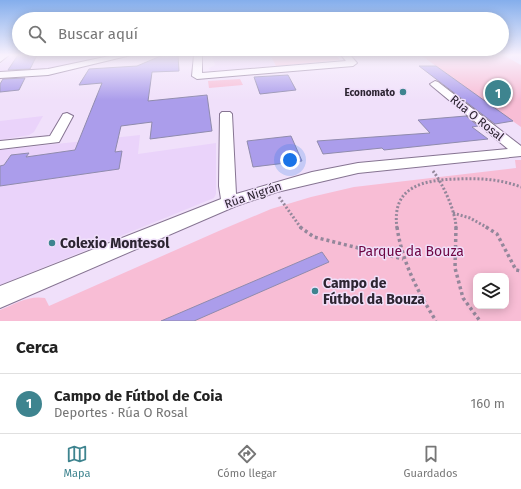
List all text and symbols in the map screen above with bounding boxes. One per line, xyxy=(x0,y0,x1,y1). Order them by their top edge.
search box xyxy=(12,12,509,56)
icon: search xyxy=(26,23,48,45)
text: Buscar aquí xyxy=(58,25,138,43)
pin: 1 xyxy=(485,78,511,108)
place label: Economato xyxy=(344,87,395,99)
marker: Economato xyxy=(398,87,408,97)
street label: Rúa O Rosal xyxy=(447,92,507,144)
your location xyxy=(280,150,300,170)
street label: Rúa Nigrán xyxy=(223,179,283,211)
place label: Colexio Montesol xyxy=(60,235,170,252)
marker: Colexio Montesol xyxy=(47,238,57,248)
park label: Parque da Bouza xyxy=(358,243,464,260)
map controls xyxy=(473,273,509,309)
button: layers xyxy=(473,273,509,309)
place label: Campo de Fútbol da Bouza xyxy=(323,275,425,308)
marker: Campo de Fútbol da Bouza xyxy=(310,286,320,296)
text: Cerca xyxy=(16,337,58,358)
text: Campo de Fútbol de Coia xyxy=(54,387,223,405)
text: 1 xyxy=(26,396,32,411)
text: 160 m xyxy=(471,396,505,411)
text: Deportes · Rúa O Rosal xyxy=(54,405,188,420)
tab: Mapa xyxy=(63,443,90,480)
tab: Cómo llegar xyxy=(217,443,277,480)
tab: Guardados xyxy=(404,443,458,480)

